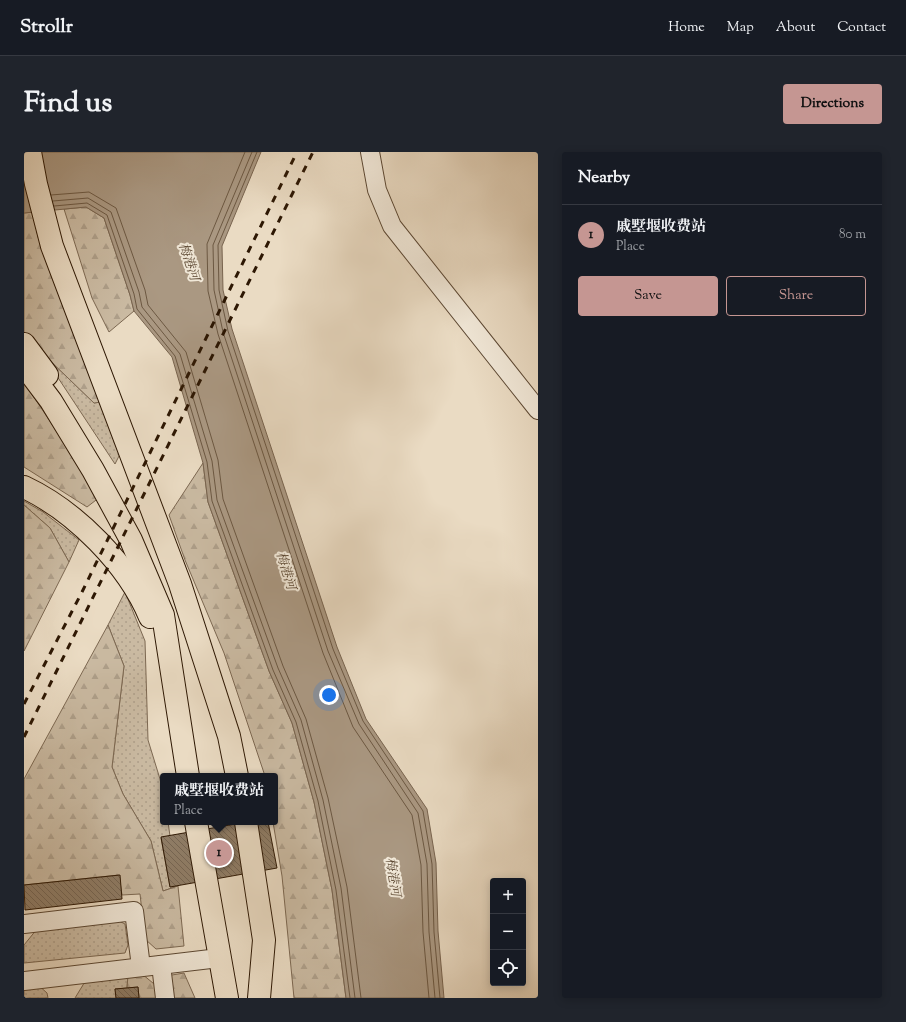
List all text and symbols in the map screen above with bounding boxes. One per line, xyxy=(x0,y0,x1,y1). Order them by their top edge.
text: Strollr xyxy=(20,14,73,41)
text: Home xyxy=(668,18,705,38)
text: Map xyxy=(727,18,754,38)
text: About xyxy=(776,18,815,38)
text: Contact xyxy=(837,18,886,38)
text: Find us xyxy=(24,84,112,124)
button: Directions xyxy=(783,84,882,124)
text: Nearby xyxy=(578,166,630,190)
text: 戚墅堰收费站 xyxy=(616,217,706,238)
text: 1 xyxy=(589,226,593,244)
text: 80 m xyxy=(839,226,866,244)
text: Place xyxy=(616,238,645,256)
water label: 梅港河 xyxy=(173,241,203,285)
button: Save xyxy=(578,276,718,316)
button: Share xyxy=(726,276,866,316)
water label: 梅港河 xyxy=(271,550,300,594)
your location xyxy=(319,685,339,705)
popup xyxy=(160,773,278,825)
text: 戚墅堰收费站 xyxy=(174,781,264,802)
text: Place xyxy=(174,802,203,820)
pin: 1 xyxy=(206,838,232,868)
water label: 梅港河 xyxy=(380,856,404,900)
map controls xyxy=(490,878,526,986)
button: + xyxy=(490,878,526,914)
button: − xyxy=(490,914,526,950)
button: locate xyxy=(490,950,526,986)

